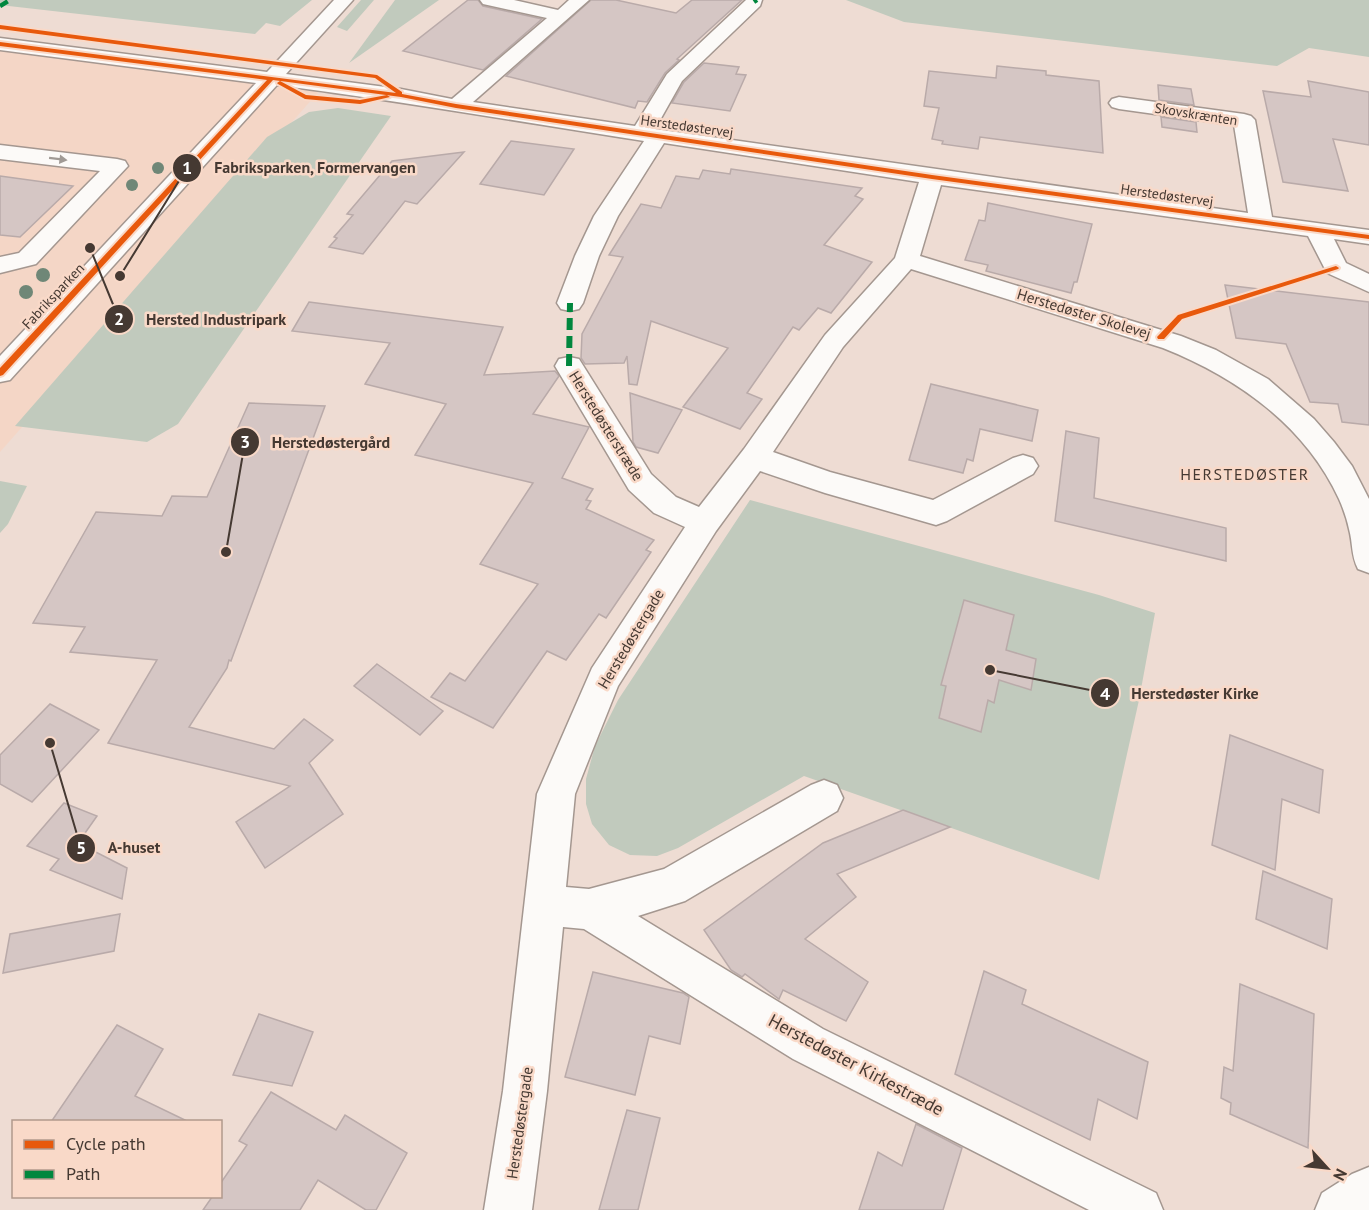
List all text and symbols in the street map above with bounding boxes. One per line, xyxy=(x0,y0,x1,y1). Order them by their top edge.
street label: Skovskrænten xyxy=(1153,99,1239,129)
street label: Herstedøstervej xyxy=(639,111,735,141)
callout: Fabriksparken, Formervangen xyxy=(172,151,428,185)
one-way arrow xyxy=(49,154,68,163)
text: 1 xyxy=(182,156,192,179)
text: Fabriksparken, Formervangen xyxy=(214,157,416,177)
street label: Herstedøstervej xyxy=(1119,180,1215,210)
street label: Fabriksparken xyxy=(18,259,88,333)
street label: Herstedøster Skolevej xyxy=(1015,284,1153,343)
callout: Hersted Industripark xyxy=(104,302,298,336)
text: 2 xyxy=(114,307,124,330)
text: Hersted Industripark xyxy=(146,309,286,329)
street label: Herstedøsterstræde xyxy=(565,367,648,484)
callout: Herstedøstergård xyxy=(230,425,402,459)
text: 3 xyxy=(240,430,250,453)
text: Herstedøstergård xyxy=(272,432,390,452)
district label: HERSTEDØSTER xyxy=(1180,464,1310,484)
street label: Herstedøstergade xyxy=(593,585,668,692)
callout: Herstedøster Kirke xyxy=(1090,676,1271,710)
text: 4 xyxy=(1100,682,1110,705)
text: Herstedøster Kirke xyxy=(1131,683,1259,703)
callout: A-huset xyxy=(66,831,172,865)
text: 5 xyxy=(76,836,86,859)
text: A-huset xyxy=(108,837,161,857)
street label: Herstedøster Kirkestræde xyxy=(765,1009,948,1121)
street label: Herstedøstergade xyxy=(502,1066,537,1180)
legend xyxy=(12,1120,222,1198)
text: Cycle path xyxy=(66,1132,146,1155)
north arrow xyxy=(1297,1138,1357,1198)
text: Path xyxy=(66,1162,100,1185)
text: N xyxy=(1329,1166,1352,1184)

